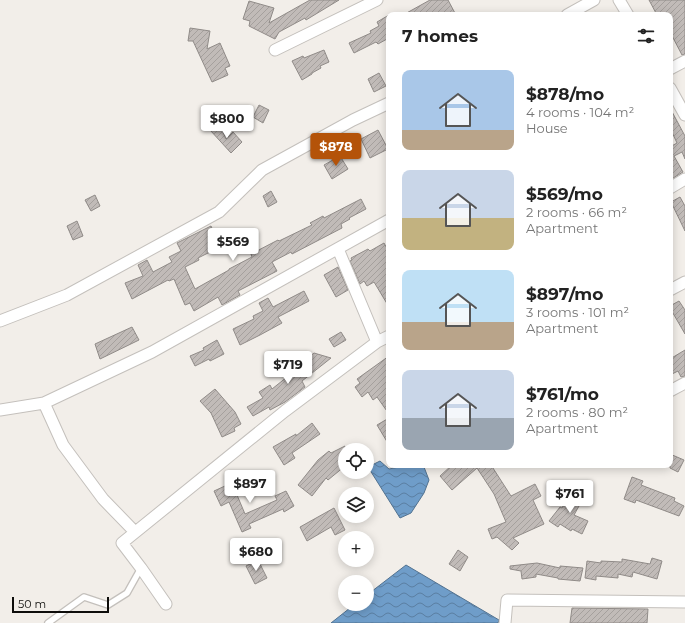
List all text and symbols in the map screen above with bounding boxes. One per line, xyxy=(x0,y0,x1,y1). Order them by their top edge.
icon: filters xyxy=(635,25,657,47)
text: 7 homes xyxy=(402,26,478,46)
text: $878/mo xyxy=(526,84,604,104)
icon: home xyxy=(434,86,482,134)
text: 4 rooms · 104 m² xyxy=(526,104,634,120)
pin: $800 xyxy=(203,105,251,139)
text: $800 xyxy=(210,110,244,126)
text: House xyxy=(526,120,568,136)
pin: $878 xyxy=(312,133,360,167)
text: $878 xyxy=(319,138,353,154)
text: $569/mo xyxy=(526,184,603,204)
icon: home xyxy=(434,186,482,234)
text: 2 rooms · 66 m² xyxy=(526,204,627,220)
text: Apartment xyxy=(526,220,598,236)
pin: $569 xyxy=(209,228,257,262)
text: $569 xyxy=(217,233,249,249)
text: $897/mo xyxy=(526,284,603,304)
icon: home xyxy=(434,286,482,334)
text: 3 rooms · 101 m² xyxy=(526,304,629,320)
text: Apartment xyxy=(526,320,598,336)
pin: $719 xyxy=(264,351,312,385)
text: $719 xyxy=(273,356,303,372)
text: $761/mo xyxy=(526,384,599,404)
icon: home xyxy=(434,386,482,434)
text: 2 rooms · 80 m² xyxy=(526,404,628,420)
text: Apartment xyxy=(526,420,598,436)
map controls xyxy=(338,443,374,611)
button: locate xyxy=(338,443,374,479)
pin: $897 xyxy=(226,470,274,504)
text: $897 xyxy=(233,475,267,491)
pin: $761 xyxy=(546,480,594,514)
text: $761 xyxy=(555,485,585,501)
button: layers xyxy=(338,487,374,523)
button: + xyxy=(338,531,374,567)
pin: $680 xyxy=(232,538,280,572)
text: $680 xyxy=(239,543,273,559)
button: − xyxy=(338,575,374,611)
scale bar xyxy=(12,595,109,614)
text: 50 m xyxy=(18,597,46,611)

